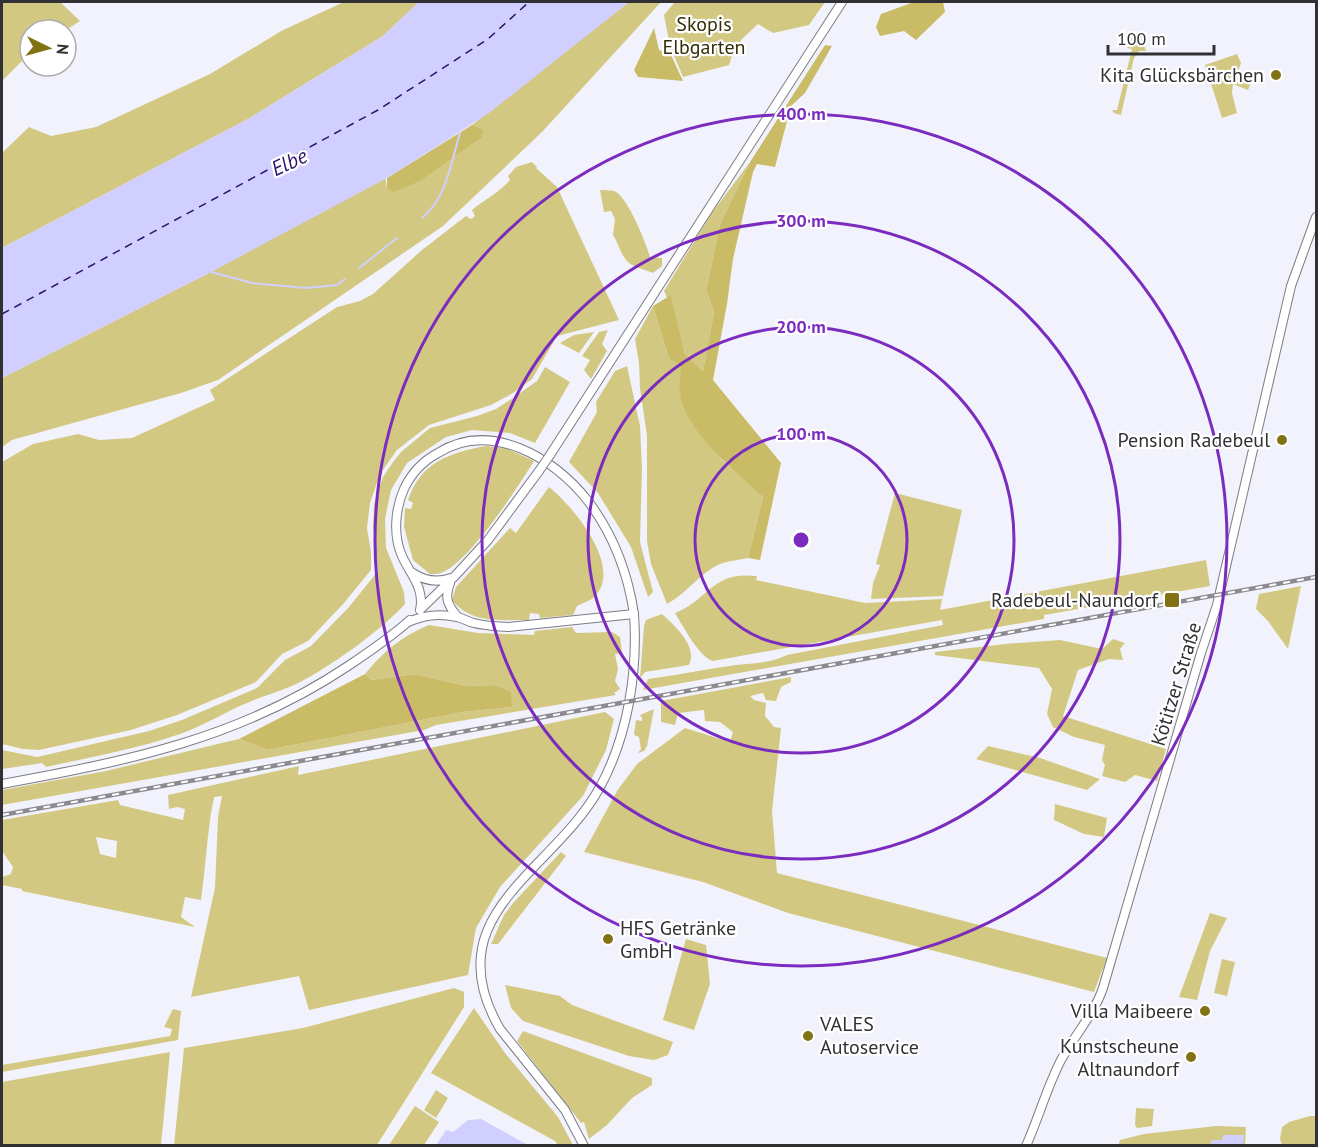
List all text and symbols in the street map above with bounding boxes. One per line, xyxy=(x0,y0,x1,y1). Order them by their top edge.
park label: Skopis Elbgarten xyxy=(662,11,746,60)
north arrow xyxy=(18,18,78,78)
scale bar xyxy=(1108,18,1214,56)
text: 100 m xyxy=(1117,27,1166,50)
text: N xyxy=(53,43,73,55)
place label: Kita Glücksbärchen xyxy=(1100,62,1264,88)
marker: Kita Glücksbärchen xyxy=(1269,68,1283,82)
text: 400 m xyxy=(776,102,826,125)
water label: Elbe xyxy=(267,142,312,182)
text: 300 m xyxy=(776,209,826,232)
text: 200 m xyxy=(776,315,826,338)
text: 100 m xyxy=(776,422,826,445)
place label: Pension Radebeul xyxy=(1118,427,1270,453)
marker: Pension Radebeul xyxy=(1275,433,1289,447)
centre of rings xyxy=(791,530,811,550)
place label: Radebeul-Naundorf xyxy=(991,587,1160,613)
marker: Radebeul-Naundorf xyxy=(1163,591,1181,609)
street label: Kötitzer Straße xyxy=(1145,619,1207,749)
place label: HFS Getränke GmbH xyxy=(620,915,736,964)
marker: HFS Getränke GmbH xyxy=(601,932,615,946)
place label: Villa Maibeere xyxy=(1069,998,1193,1024)
marker: Villa Maibeere xyxy=(1198,1004,1212,1018)
place label: VALES Autoservice xyxy=(819,1011,919,1060)
marker: VALES Autoservice xyxy=(801,1029,815,1043)
place label: Kunstscheune Altnaundorf xyxy=(1060,1033,1181,1082)
marker: Kunstscheune Altnaundorf xyxy=(1184,1050,1198,1064)

